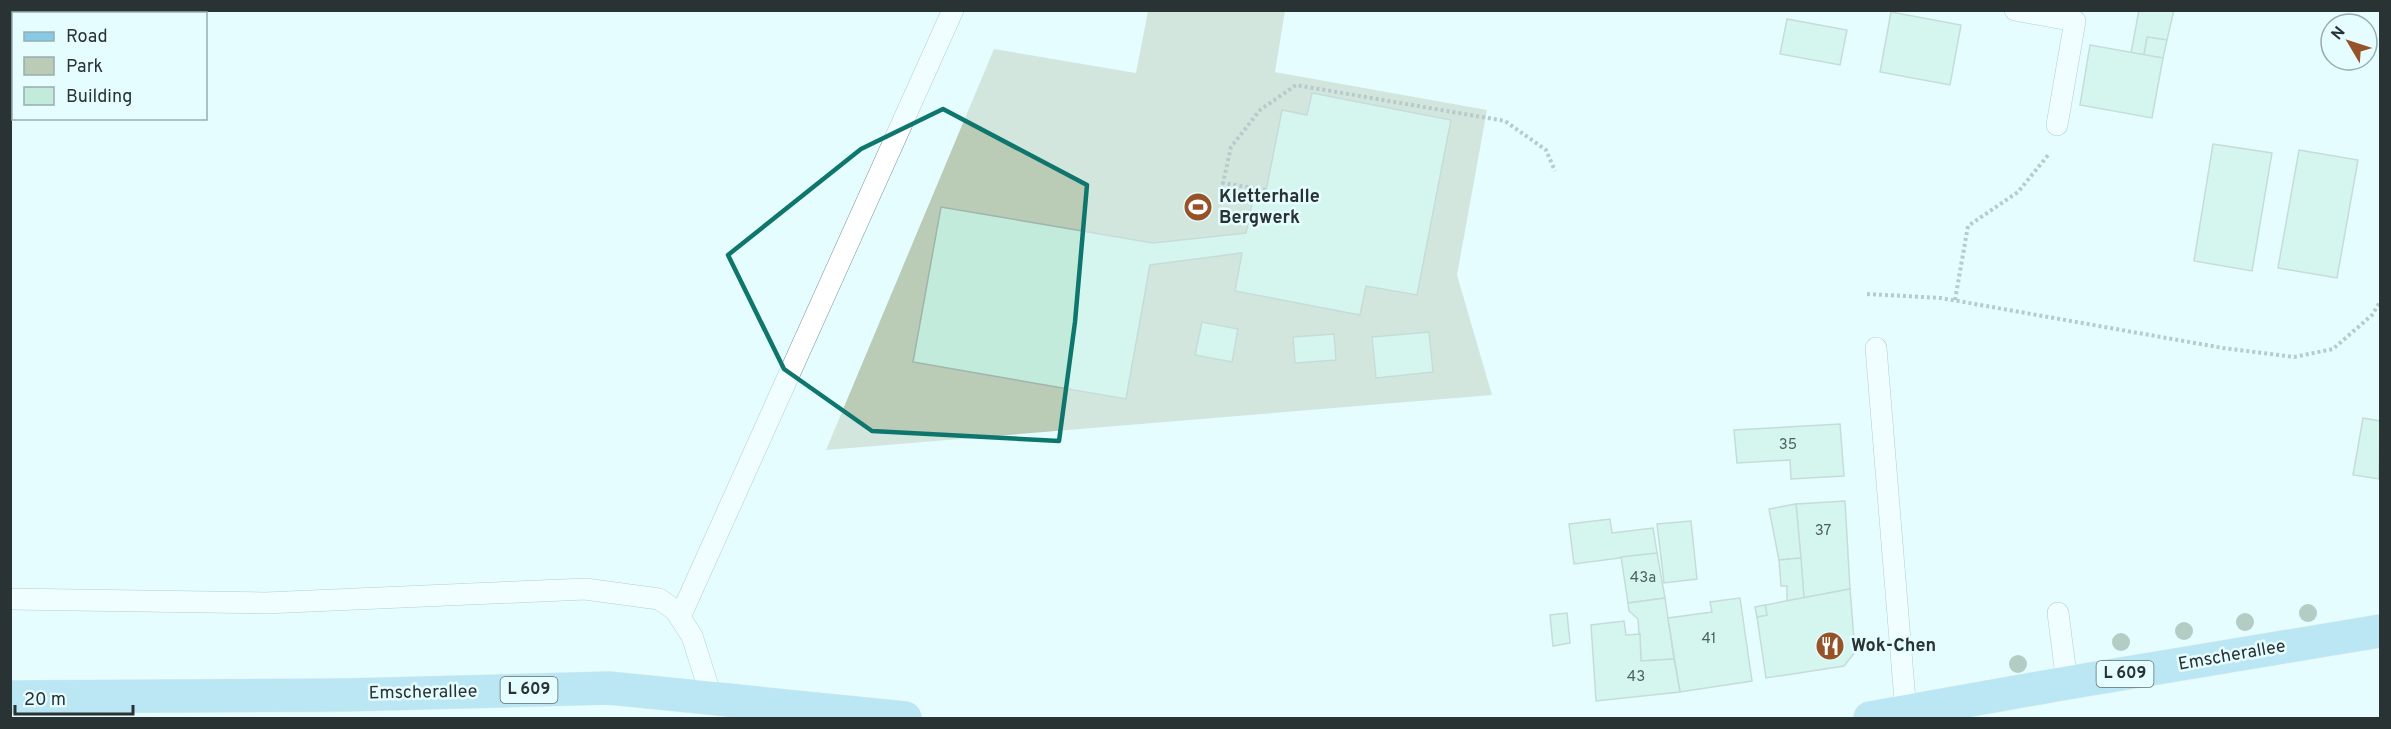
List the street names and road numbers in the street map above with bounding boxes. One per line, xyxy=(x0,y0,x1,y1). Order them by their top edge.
street label: Emscherallee xyxy=(2176,635,2288,677)
road number: L 609 xyxy=(2096,661,2154,687)
road number: L 609 xyxy=(500,677,558,703)
street label: Emscherallee xyxy=(368,681,478,705)

